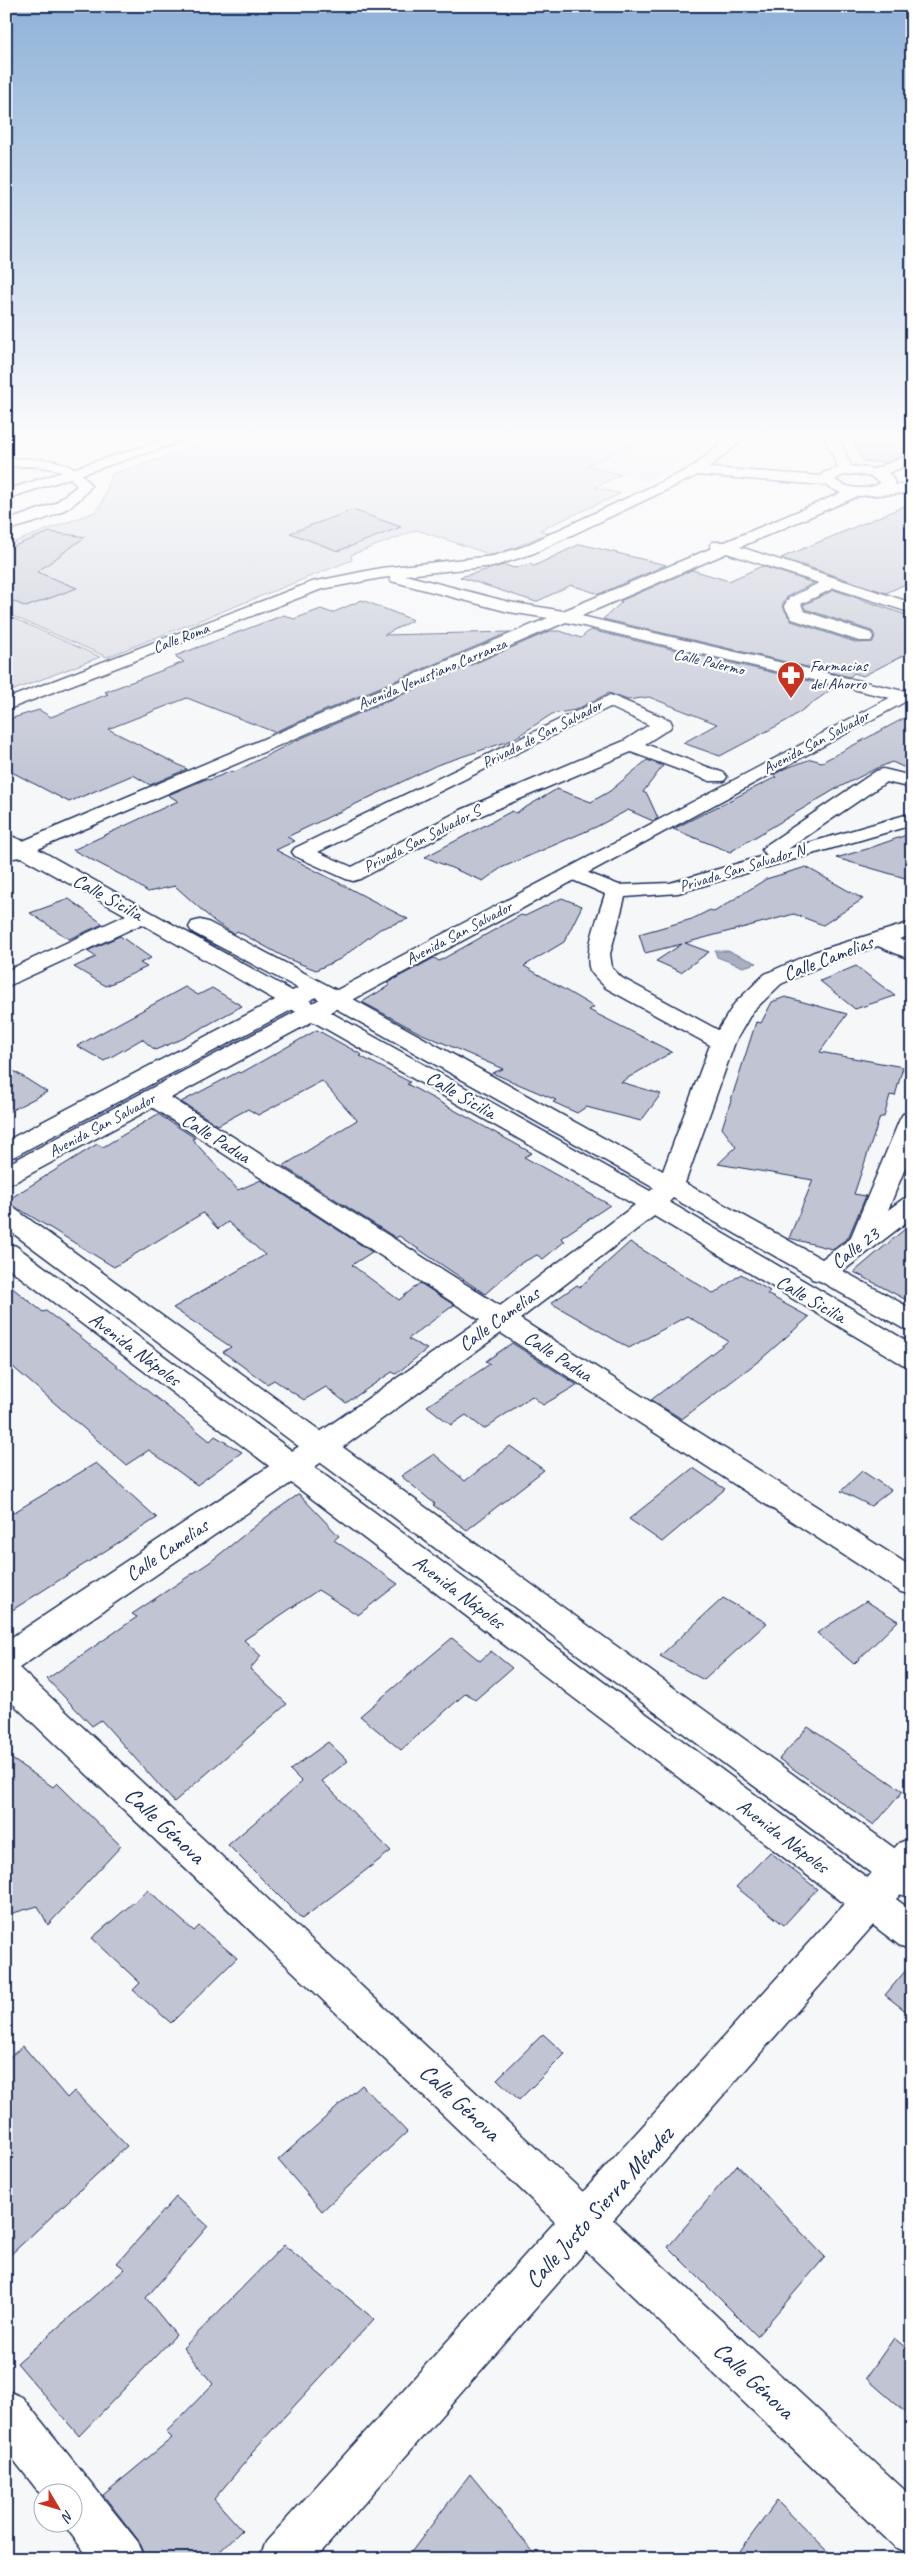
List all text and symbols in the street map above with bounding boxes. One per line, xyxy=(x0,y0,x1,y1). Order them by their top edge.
street label: Calle Roma xyxy=(150,618,213,658)
street label: Avenida Venustiano Carranza xyxy=(355,633,511,714)
street label: Calle Palermo xyxy=(672,644,748,680)
place label: Farmacias del Ahorro xyxy=(810,656,869,694)
pharmacy icon: Farmacias del Ahorro xyxy=(776,660,806,699)
street label: Privada de San Salvador xyxy=(479,695,607,773)
street label: Avenida San Salvador xyxy=(759,705,874,778)
street label: Privada San Salvador S xyxy=(360,799,487,877)
street label: Privada San Salvador N xyxy=(677,839,810,897)
street label: Calle Sicilia xyxy=(69,868,149,927)
street label: Avenida San Salvador xyxy=(402,896,517,969)
street label: Calle Camelias xyxy=(780,929,878,987)
street label: Calle Sicilia xyxy=(422,1065,502,1126)
street label: Avenida San Salvador xyxy=(45,1088,160,1161)
street label: Calle Padua xyxy=(177,1107,257,1170)
street label: Calle 23 xyxy=(826,1220,886,1274)
street label: Calle Sicilia xyxy=(772,1269,852,1330)
street label: Calle Camelias xyxy=(454,1280,546,1357)
street label: Avenida Nápoles xyxy=(84,1306,188,1393)
street label: Calle Padua xyxy=(519,1325,598,1388)
street label: Calle Camelias xyxy=(121,1512,215,1587)
street label: Avenida Nápoles xyxy=(408,1549,512,1636)
street label: Calle Génova xyxy=(118,1780,213,1871)
street label: Avenida Nápoles xyxy=(732,1793,836,1880)
street label: Calle Génova xyxy=(413,2057,508,2148)
street label: Calle Justo Sierra Méndez xyxy=(518,2119,681,2294)
street label: Calle Génova xyxy=(707,2335,802,2426)
north arrow xyxy=(32,2482,82,2532)
text: N xyxy=(57,2507,77,2526)

